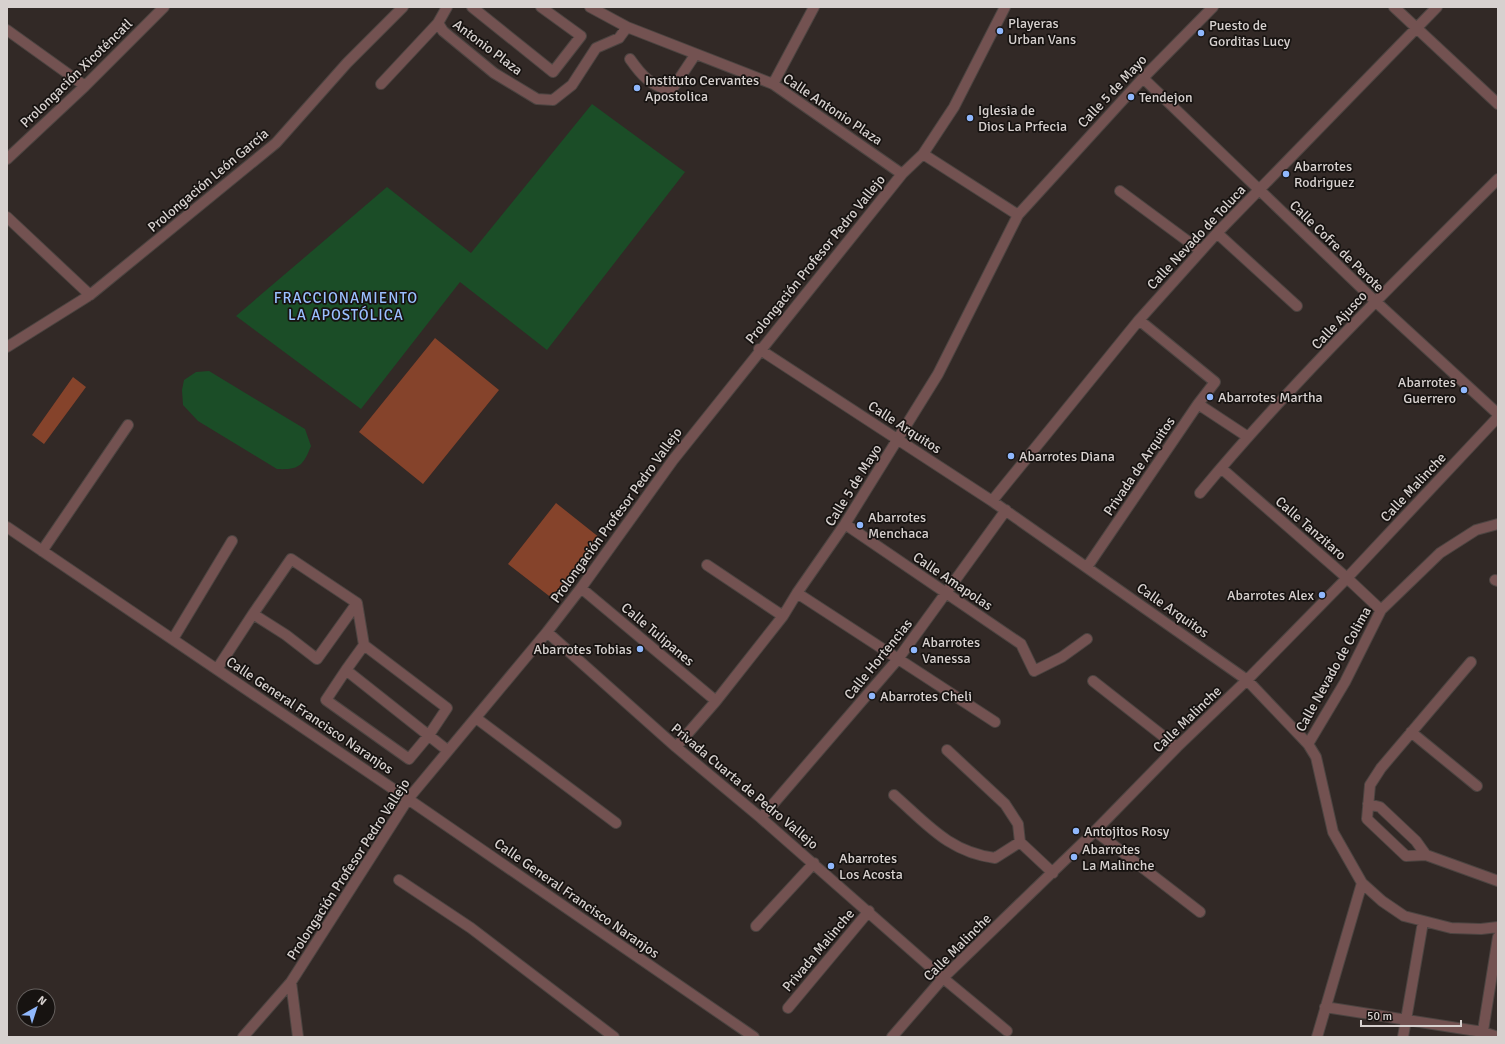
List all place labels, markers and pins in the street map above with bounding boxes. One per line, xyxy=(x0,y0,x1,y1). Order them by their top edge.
place label: Playeras Urban Vans xyxy=(1008,15,1076,48)
place label: Puesto de Gorditas Lucy xyxy=(1209,17,1291,50)
marker: Playeras Urban Vans xyxy=(995,26,1005,36)
marker: Puesto de Gorditas Lucy xyxy=(1196,28,1206,38)
place label: Instituto Cervantes Apostolica xyxy=(645,72,759,105)
marker: Instituto Cervantes Apostolica xyxy=(632,83,642,93)
place label: Tendejon xyxy=(1139,89,1193,106)
marker: Tendejon xyxy=(1126,92,1136,102)
place label: Iglesia de Dios La Prfecia xyxy=(978,102,1067,135)
marker: Iglesia de Dios La Prfecia xyxy=(965,113,975,123)
place label: Abarrotes Rodriguez xyxy=(1294,158,1354,191)
marker: Abarrotes Rodriguez xyxy=(1281,169,1291,179)
place label: Abarrotes Guerrero xyxy=(1398,374,1456,407)
marker: Abarrotes Guerrero xyxy=(1459,385,1469,395)
place label: Abarrotes Martha xyxy=(1218,389,1323,406)
marker: Abarrotes Martha xyxy=(1205,392,1215,402)
place label: Abarrotes Diana xyxy=(1019,448,1115,465)
marker: Abarrotes Diana xyxy=(1006,451,1016,461)
place label: Abarrotes Menchaca xyxy=(868,509,929,542)
marker: Abarrotes Menchaca xyxy=(855,520,865,530)
place label: Abarrotes Alex xyxy=(1227,587,1315,604)
marker: Abarrotes Alex xyxy=(1317,590,1327,600)
place label: Abarrotes Vanessa xyxy=(922,634,980,667)
place label: Abarrotes Tobias xyxy=(533,641,632,658)
marker: Abarrotes Tobias xyxy=(635,644,645,654)
marker: Abarrotes Vanessa xyxy=(909,645,919,655)
place label: Abarrotes Cheli xyxy=(880,688,972,705)
marker: Abarrotes Cheli xyxy=(867,691,877,701)
place label: Antojitos Rosy xyxy=(1084,823,1170,840)
marker: Antojitos Rosy xyxy=(1071,826,1081,836)
place label: Abarrotes La Malinche xyxy=(1082,841,1154,874)
place label: Abarrotes Los Acosta xyxy=(839,850,903,883)
marker: Abarrotes La Malinche xyxy=(1069,852,1079,862)
marker: Abarrotes Los Acosta xyxy=(826,861,836,871)

